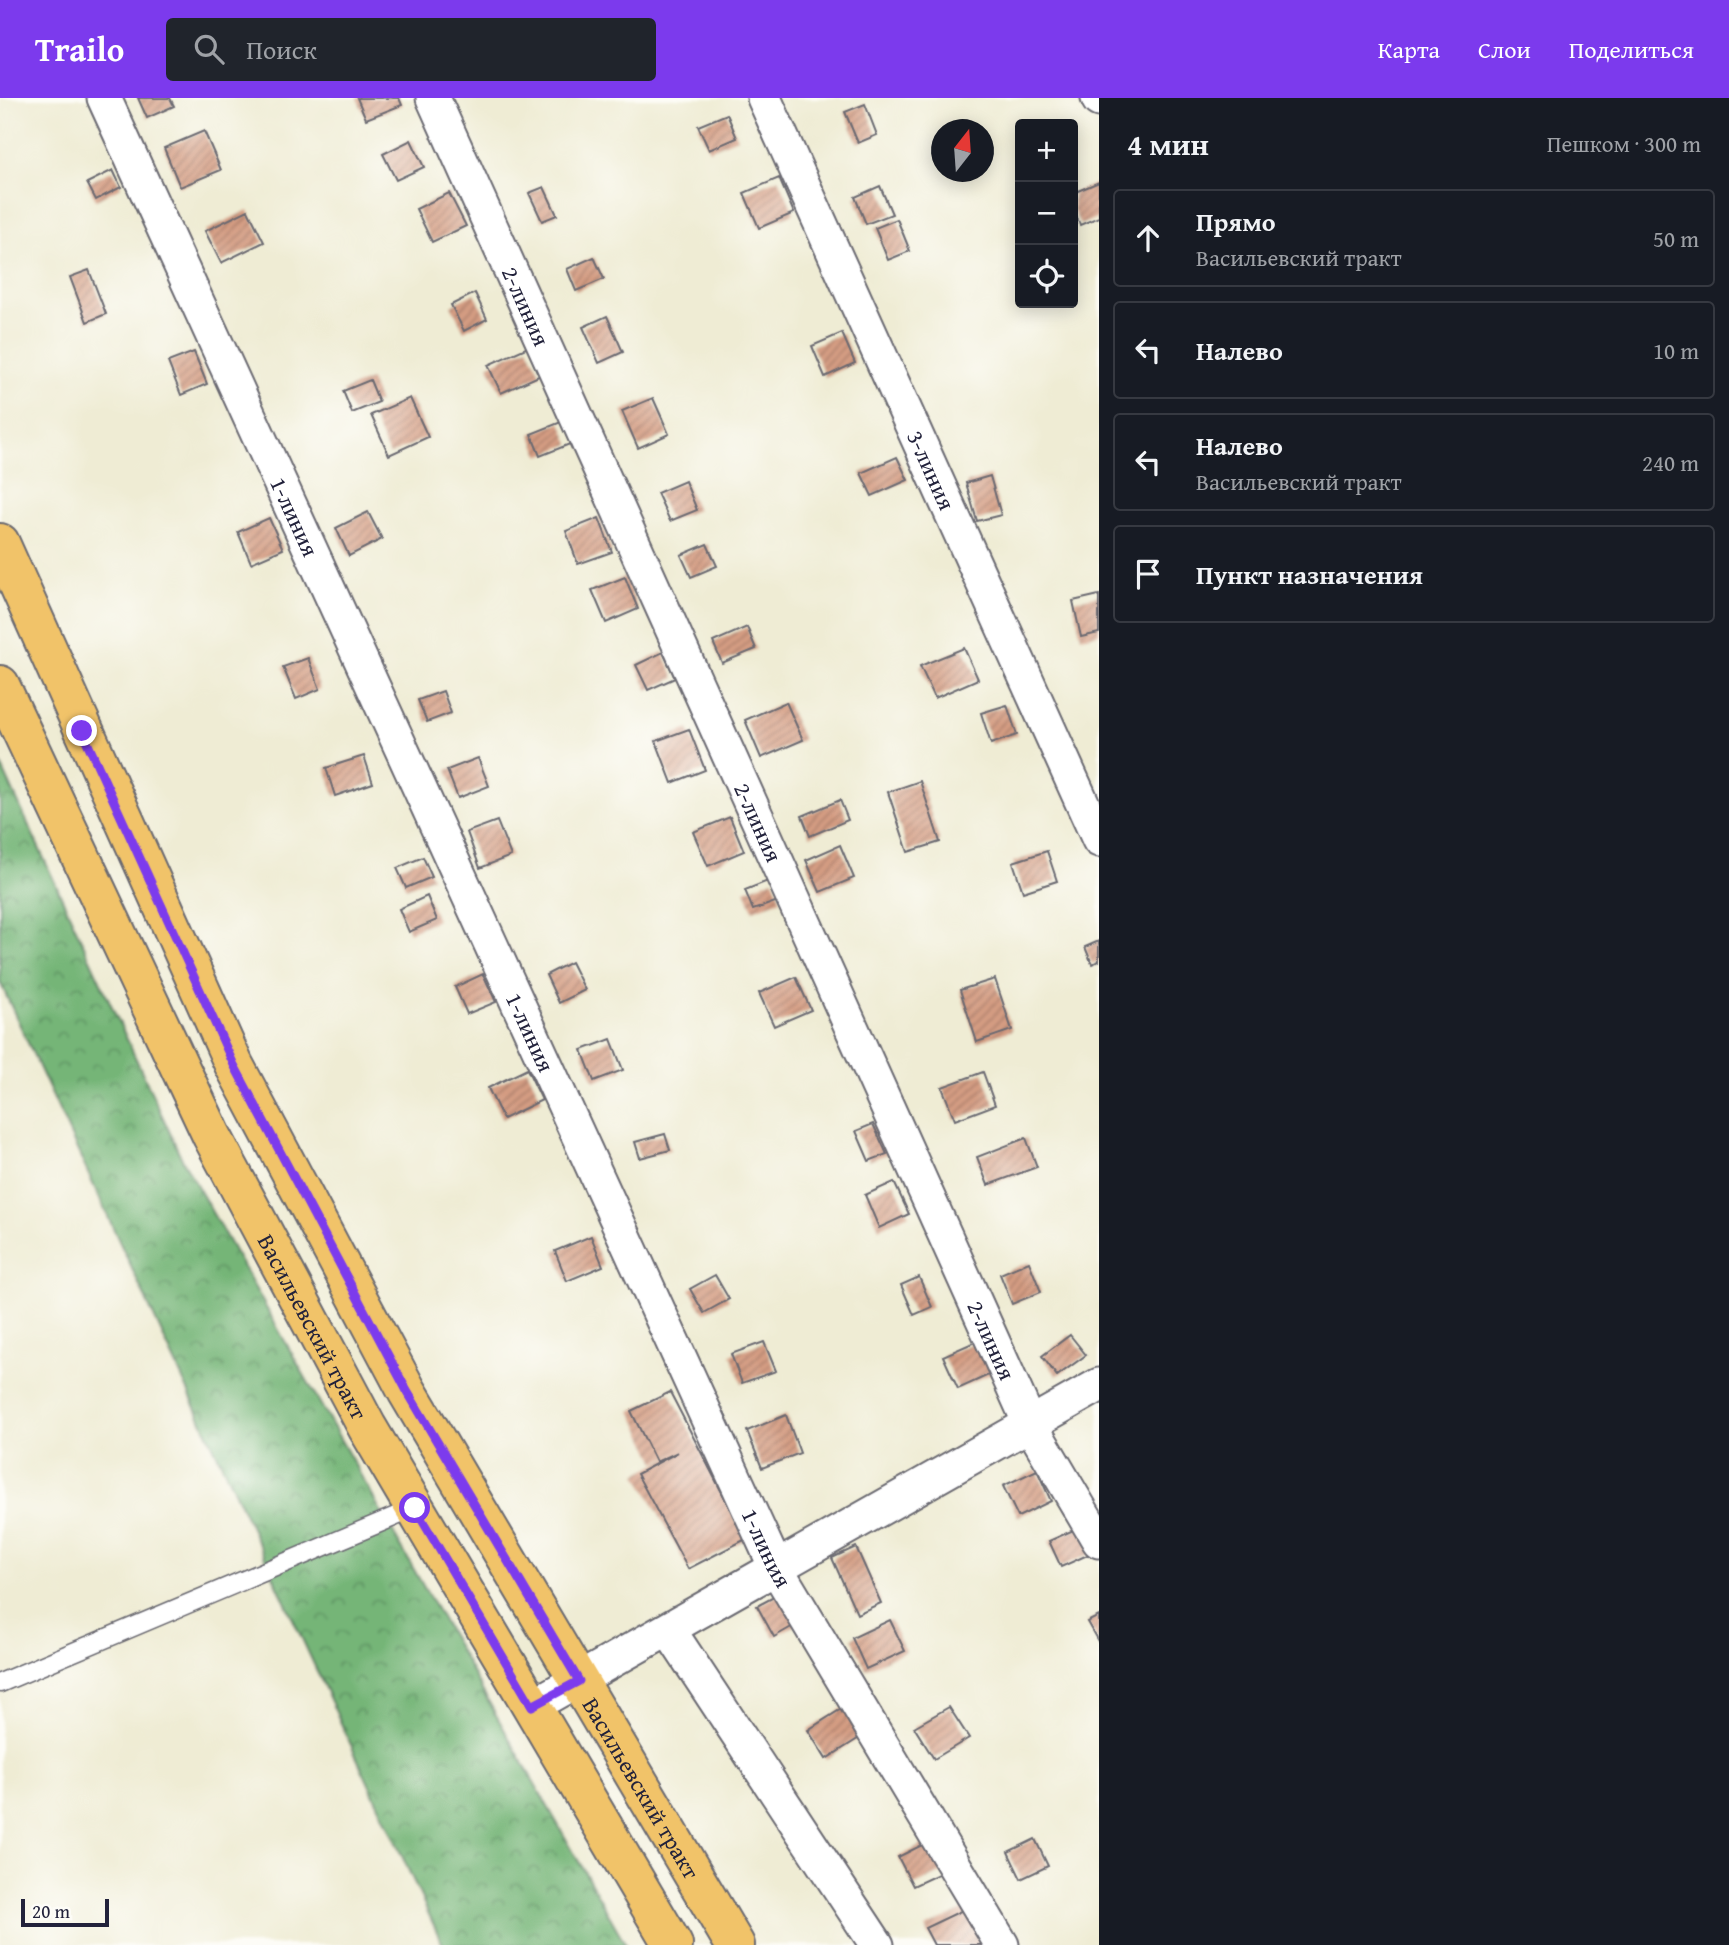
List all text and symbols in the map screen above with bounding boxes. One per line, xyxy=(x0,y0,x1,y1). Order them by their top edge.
search box xyxy=(166,18,656,81)
text: Trailo xyxy=(35,25,124,73)
icon: search xyxy=(190,30,228,68)
text: Поиск xyxy=(246,30,317,69)
text: Карта xyxy=(1378,32,1440,67)
text: Слои xyxy=(1478,32,1531,67)
text: Поделиться xyxy=(1569,32,1694,67)
north arrow xyxy=(931,119,994,182)
map controls xyxy=(1015,119,1078,308)
button: + xyxy=(1015,119,1078,182)
text: 4 мин xyxy=(1127,122,1209,166)
text: Пешком · 300 m xyxy=(1547,127,1701,160)
button: − xyxy=(1015,182,1078,245)
text: Прямо xyxy=(1196,202,1276,241)
icon: ahead xyxy=(1129,219,1167,257)
text: 50 m xyxy=(1653,222,1699,255)
text: Васильевский тракт xyxy=(1196,241,1402,274)
button: locate xyxy=(1015,245,1078,308)
street label: 2-линия xyxy=(494,261,559,351)
icon: left xyxy=(1129,331,1167,369)
text: Налево xyxy=(1196,331,1283,370)
text: 10 m xyxy=(1653,334,1699,367)
street label: 3-линия xyxy=(900,425,964,515)
text: Налево xyxy=(1196,426,1283,465)
icon: left xyxy=(1129,443,1167,481)
text: 240 m xyxy=(1642,446,1699,479)
text: Васильевский тракт xyxy=(1196,465,1402,498)
street label: 1-линия xyxy=(263,471,328,562)
icon: arrive xyxy=(1129,555,1167,593)
text: Пункт назначения xyxy=(1196,555,1423,594)
route end xyxy=(66,715,97,746)
street label: 2-линия xyxy=(727,777,791,867)
street label: 1-линия xyxy=(499,987,564,1077)
street label: Васильевский тракт xyxy=(250,1228,376,1425)
street label: 2-линия xyxy=(960,1295,1025,1385)
route start xyxy=(399,1492,430,1523)
street label: 1-линия xyxy=(734,1503,800,1594)
street label: Васильевский тракт xyxy=(575,1691,708,1885)
scale bar xyxy=(21,1896,108,1928)
text: 20 m xyxy=(32,1897,70,1925)

